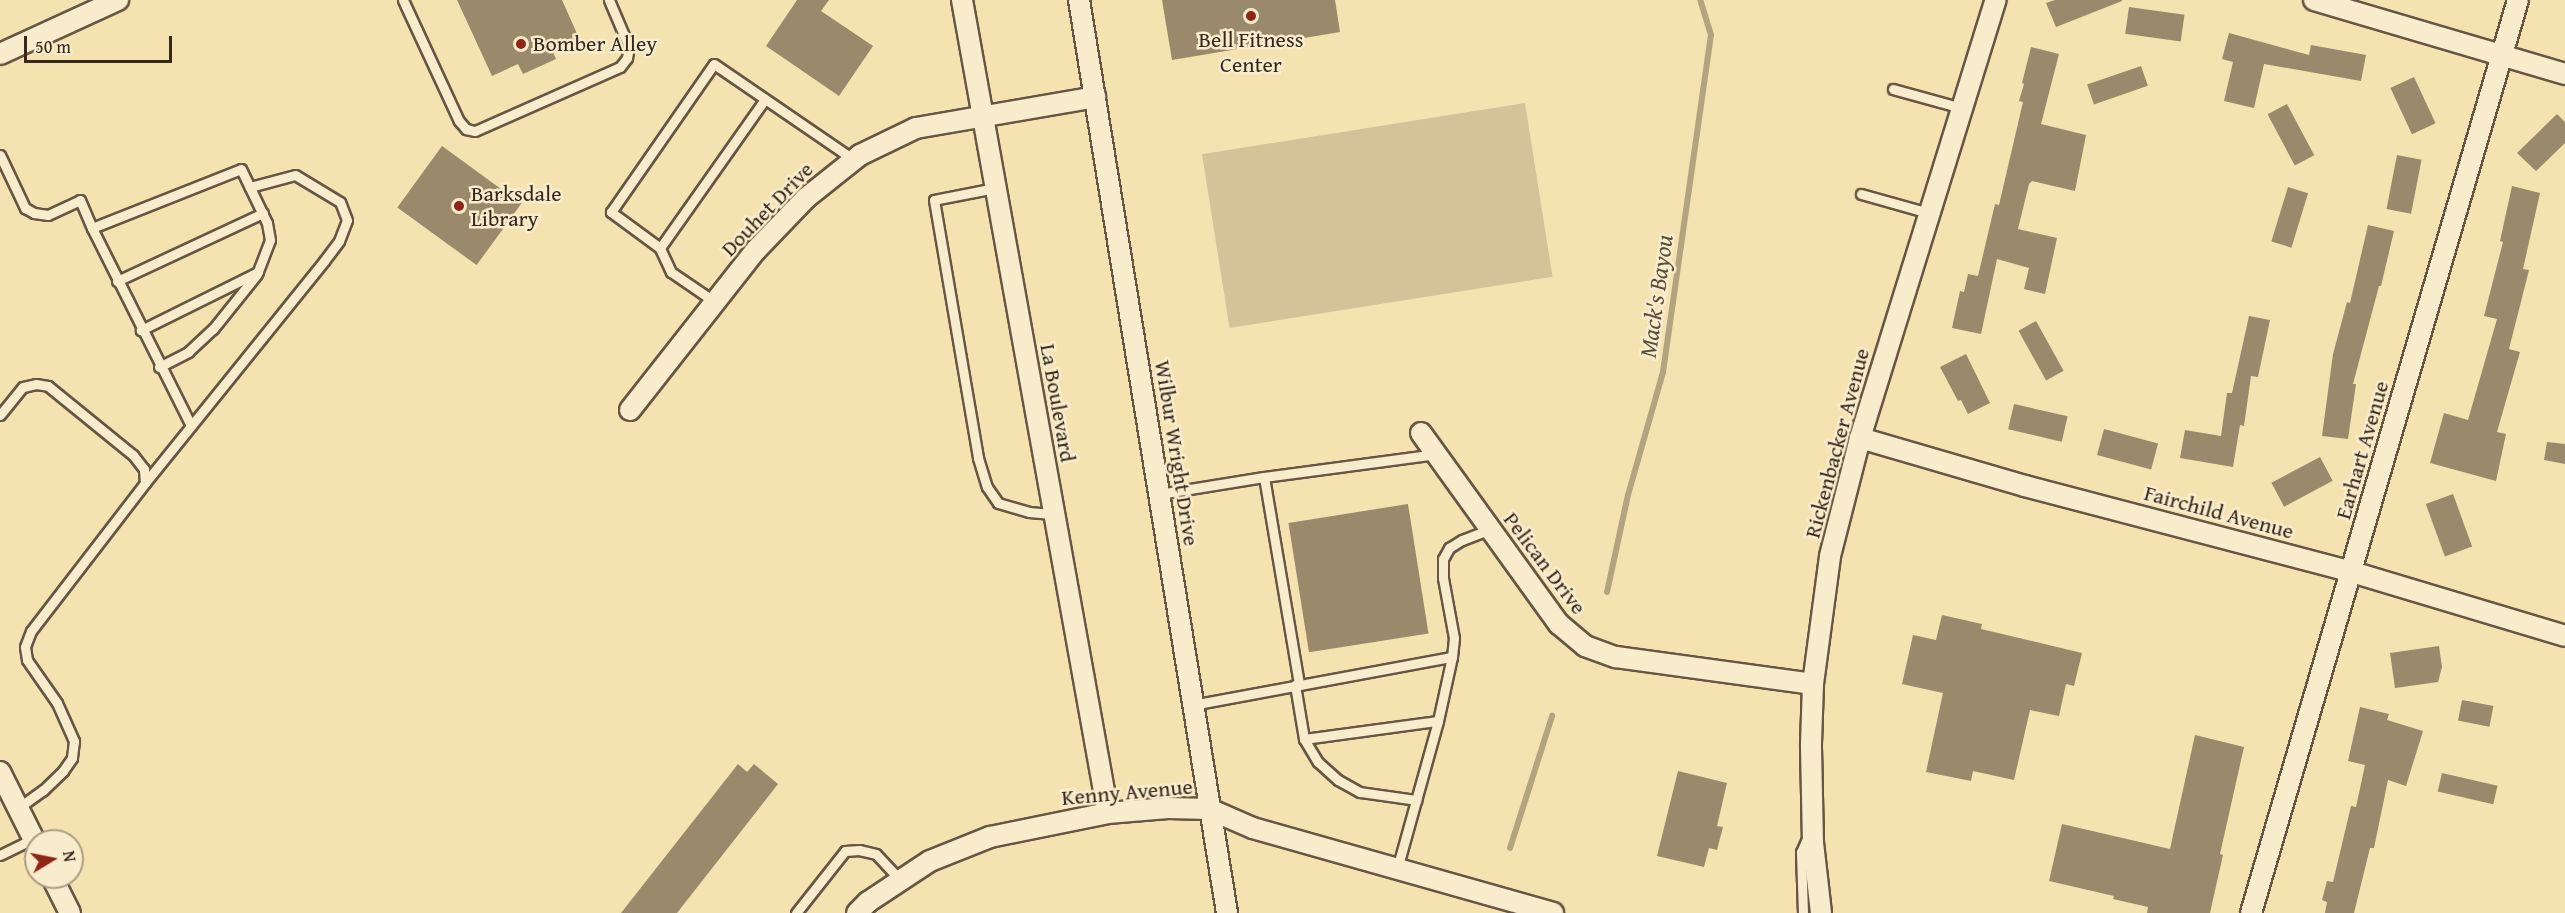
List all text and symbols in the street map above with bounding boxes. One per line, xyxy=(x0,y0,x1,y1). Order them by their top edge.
marker: Bell Fitness Center xyxy=(1244,9,1258,23)
scale bar xyxy=(27,24,176,62)
place label: Bell Fitness Center xyxy=(1199,26,1303,78)
place label: Bomber Alley xyxy=(533,31,657,57)
text: 50 m xyxy=(35,33,71,60)
marker: Bomber Alley xyxy=(514,37,528,51)
street label: Douhet Drive xyxy=(715,156,819,262)
place label: Barksdale Library xyxy=(471,180,561,231)
marker: Barksdale Library xyxy=(452,199,466,213)
water label: Mack's Bayou xyxy=(1633,232,1679,360)
street label: La Boulevard xyxy=(1035,342,1081,464)
street label: Rickenbacker Avenue xyxy=(1799,345,1875,541)
street label: Wilbur Wright Drive xyxy=(1149,358,1205,548)
street label: Earhart Avenue xyxy=(2330,378,2394,522)
street label: Fairchild Avenue xyxy=(2141,479,2297,545)
street label: Pelican Drive xyxy=(1498,507,1592,619)
street label: Kenny Avenue xyxy=(1060,773,1194,811)
north arrow xyxy=(24,829,84,889)
text: N xyxy=(57,849,83,864)

